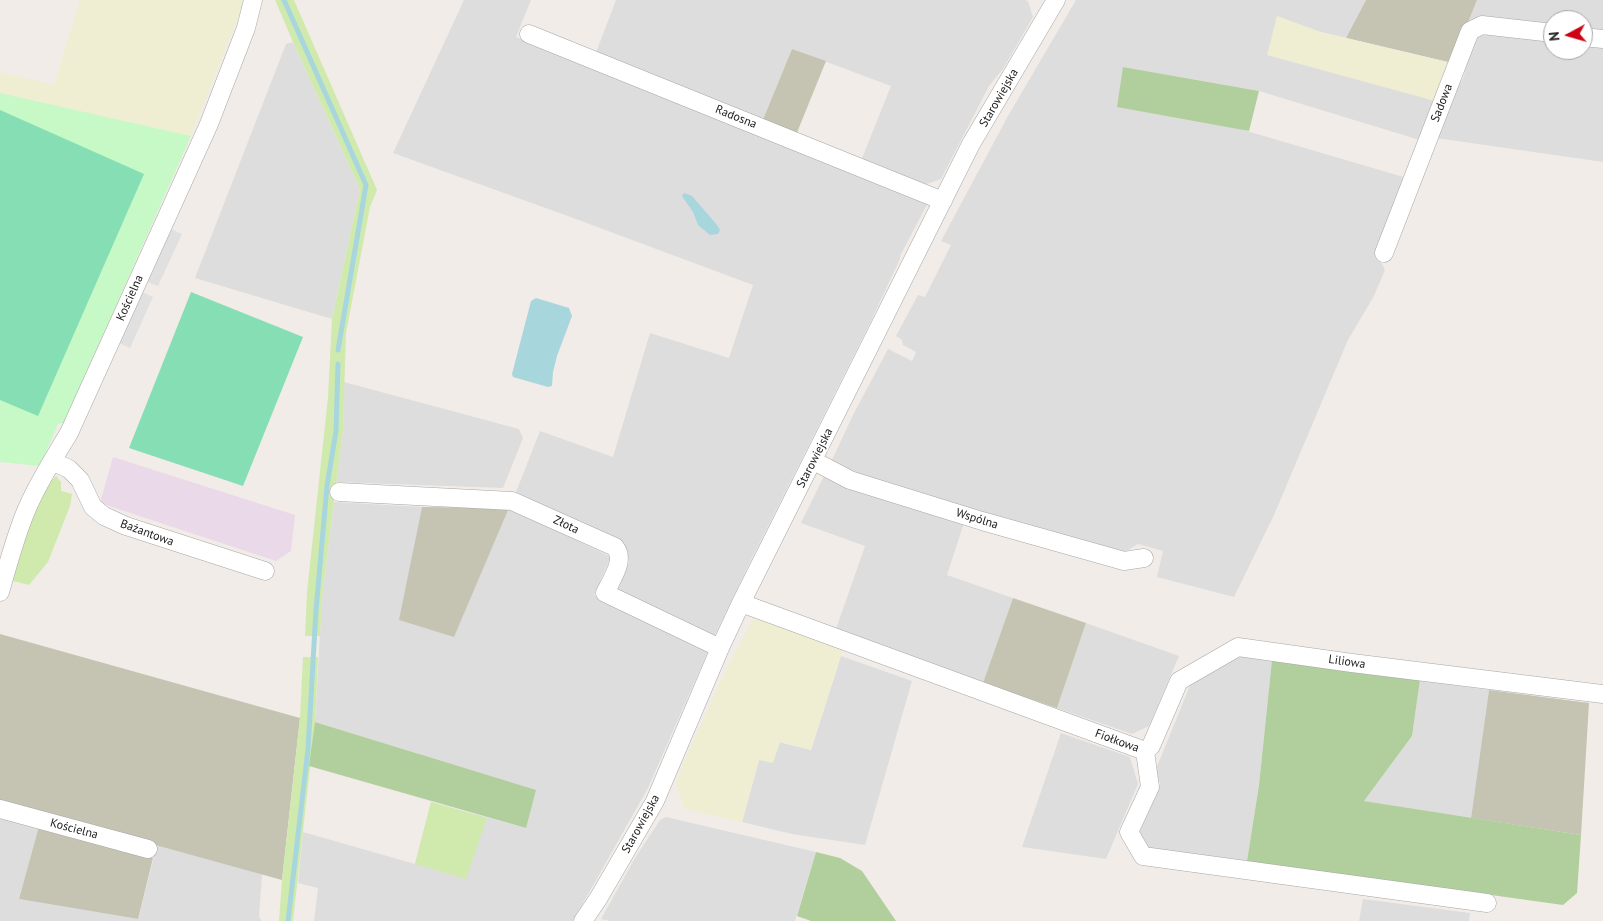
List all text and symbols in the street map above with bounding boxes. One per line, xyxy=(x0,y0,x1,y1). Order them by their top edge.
north arrow xyxy=(1543,10,1593,60)
text: N xyxy=(1545,31,1564,42)
street label: Starowiejska xyxy=(977,66,1021,130)
street label: Sadowa xyxy=(1428,82,1456,124)
street label: Radosna xyxy=(713,102,759,132)
street label: Kościelna xyxy=(113,273,147,323)
street label: Starowiejska xyxy=(794,426,836,490)
street label: Wspólna xyxy=(954,506,1000,532)
street label: Złota xyxy=(551,513,581,537)
street label: Bażantowa xyxy=(118,517,176,549)
street label: Liliowa xyxy=(1328,652,1366,672)
street label: Fiołkowa xyxy=(1093,726,1141,756)
street label: Starowiejska xyxy=(619,792,663,856)
street label: Kościelna xyxy=(48,816,100,842)

